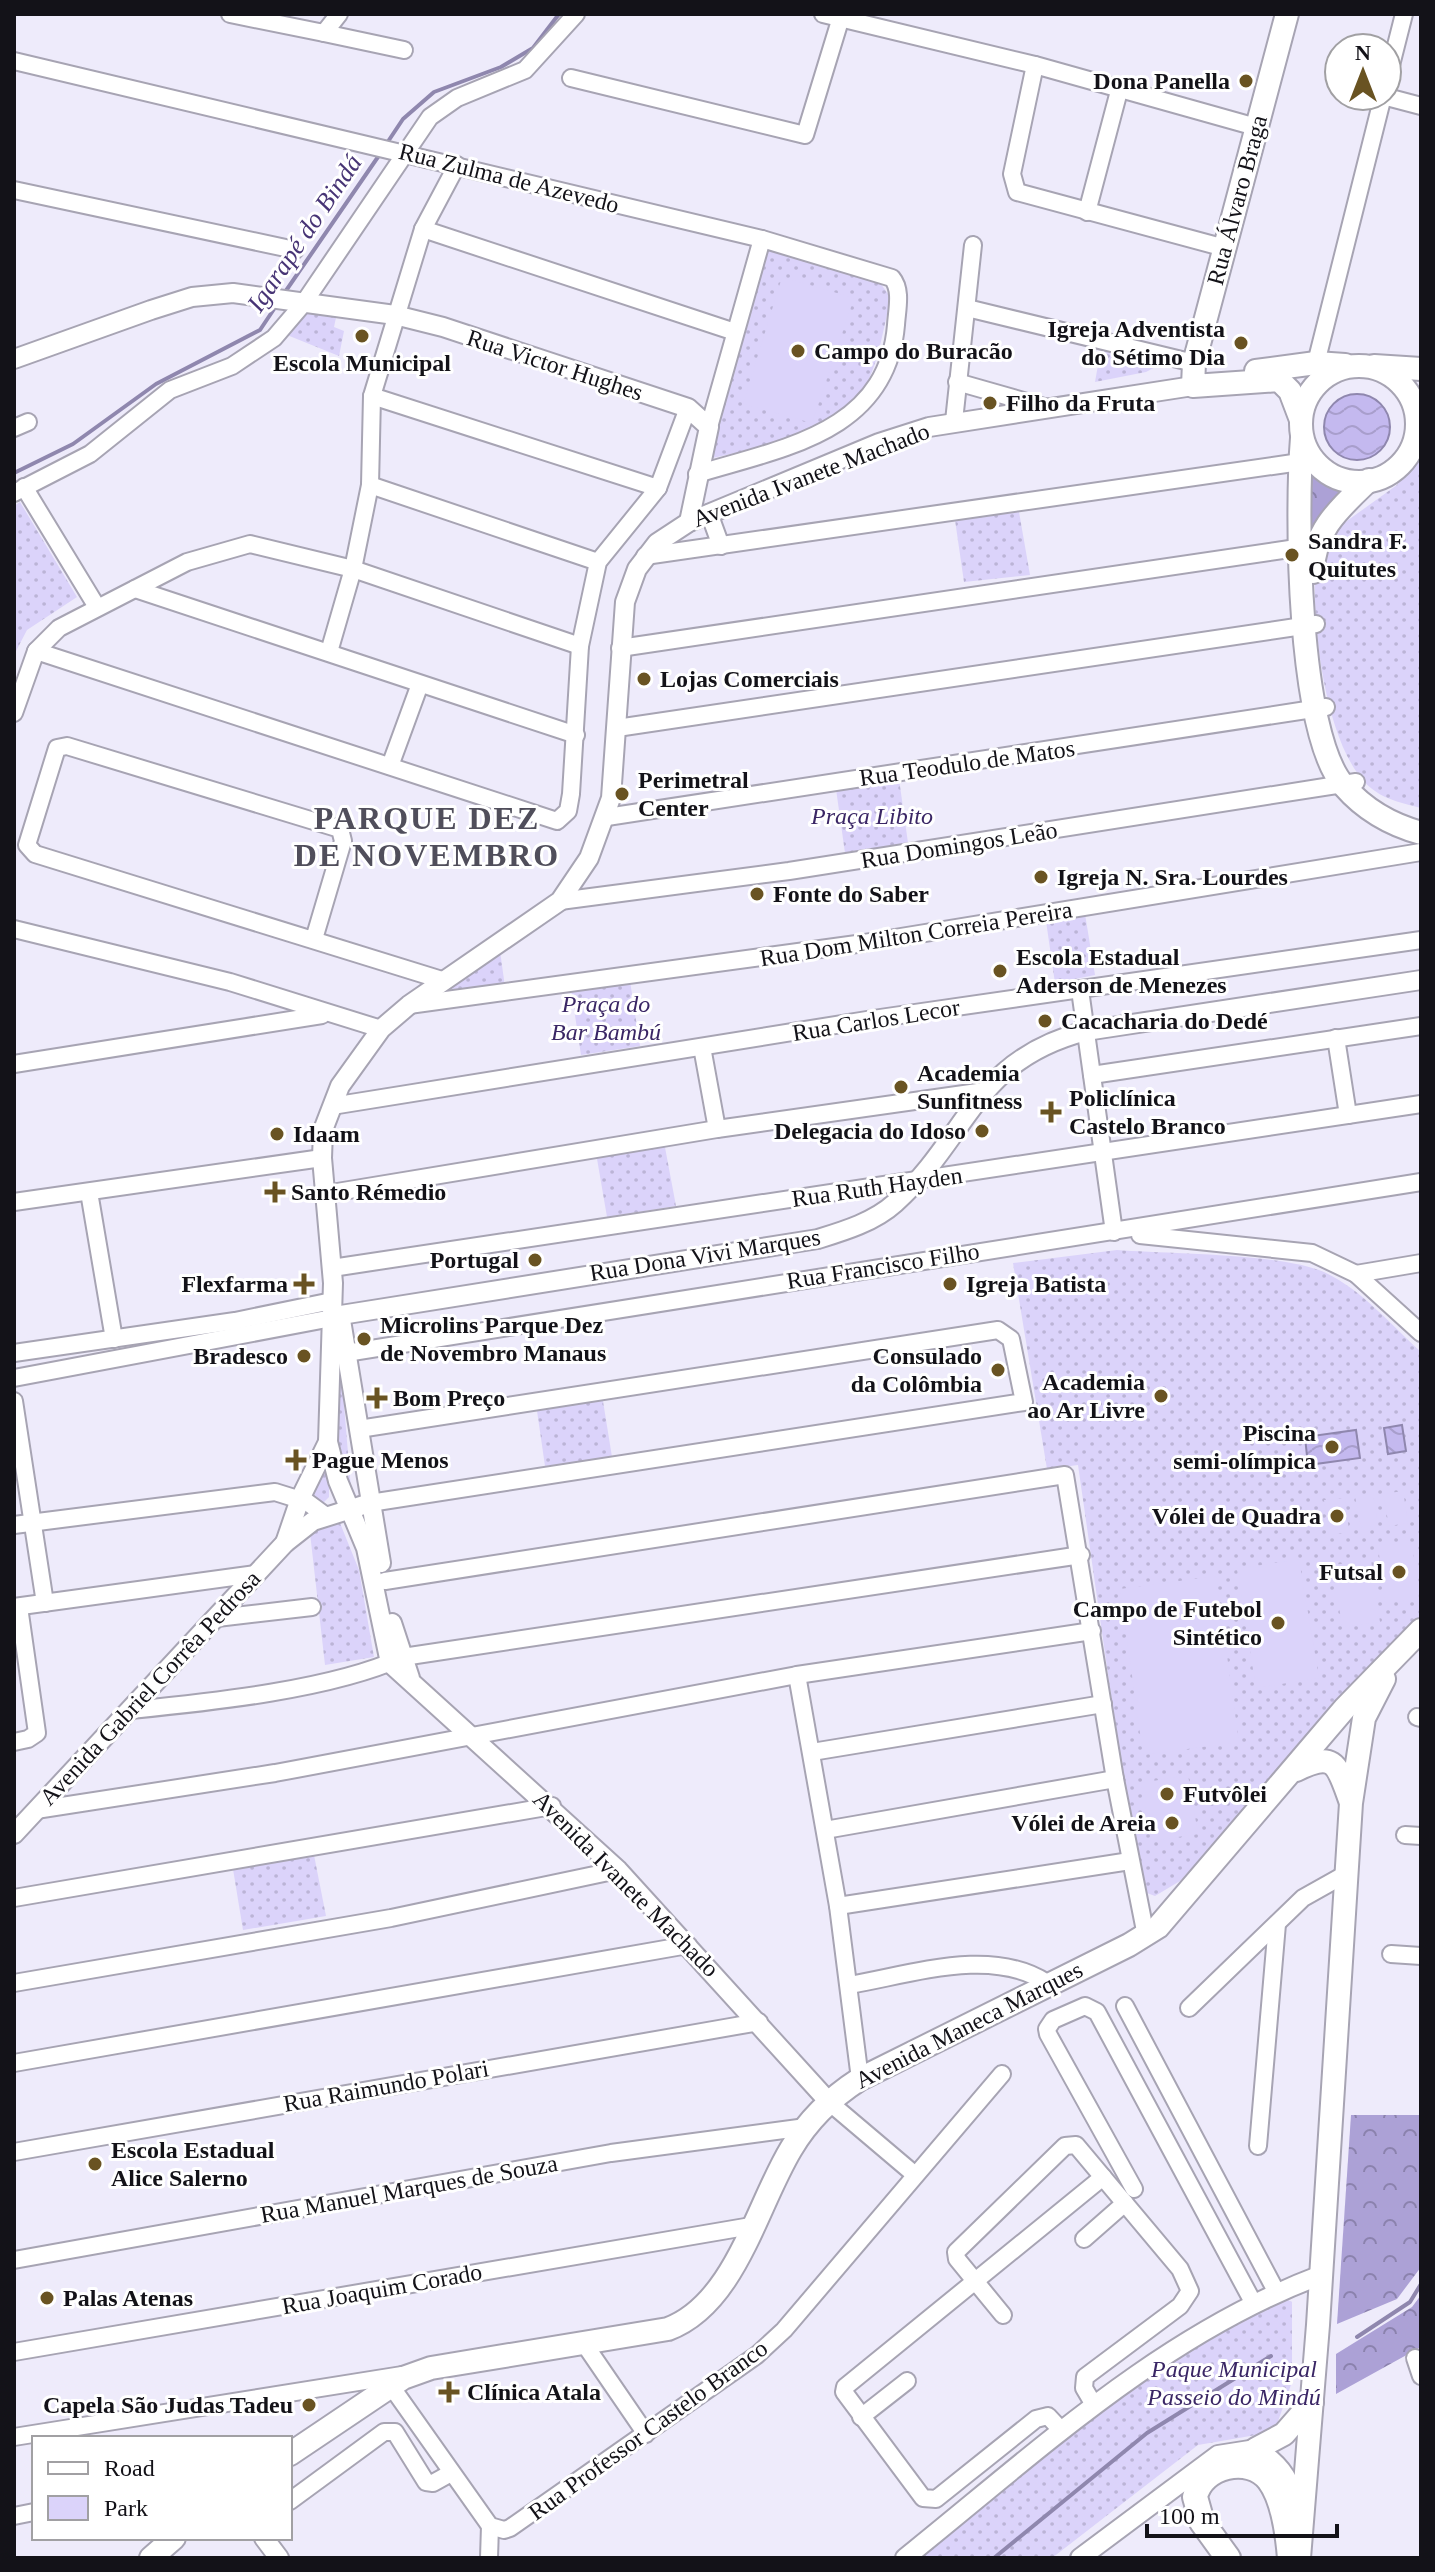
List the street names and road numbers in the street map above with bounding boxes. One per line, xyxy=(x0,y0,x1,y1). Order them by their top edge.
street label: Rua Álvaro Braga xyxy=(1202,112,1272,288)
street label: Rua Zulma de Azevedo xyxy=(396,138,622,218)
street label: Rua Victor Hughes xyxy=(464,324,646,406)
street label: Avenida Ivanete Machado xyxy=(689,418,933,532)
street label: Rua Teodulo de Matos xyxy=(858,735,1076,791)
street label: Rua Domingos Leão xyxy=(859,817,1059,873)
street label: Rua Dom Milton Correia Pereira xyxy=(758,896,1074,972)
street label: Rua Carlos Lecor xyxy=(790,994,962,1046)
street label: Rua Ruth Hayden xyxy=(790,1162,964,1212)
street label: Rua Dona Vivi Marques xyxy=(588,1224,822,1286)
street label: Rua Francisco Filho xyxy=(785,1238,981,1294)
street label: Avenida Gabriel Corrêa Pedrosa xyxy=(35,1565,266,1811)
street label: Avenida Ivanete Machado xyxy=(528,1786,724,1982)
street label: Avenida Maneca Marques xyxy=(851,1956,1087,2094)
street label: Rua Raimundo Polari xyxy=(281,2055,491,2117)
street label: Rua Manuel Marques de Souza xyxy=(258,2150,560,2228)
street label: Rua Joaquim Corado xyxy=(280,2259,484,2319)
street label: Rua Professor Castelo Branco xyxy=(524,2335,772,2525)

